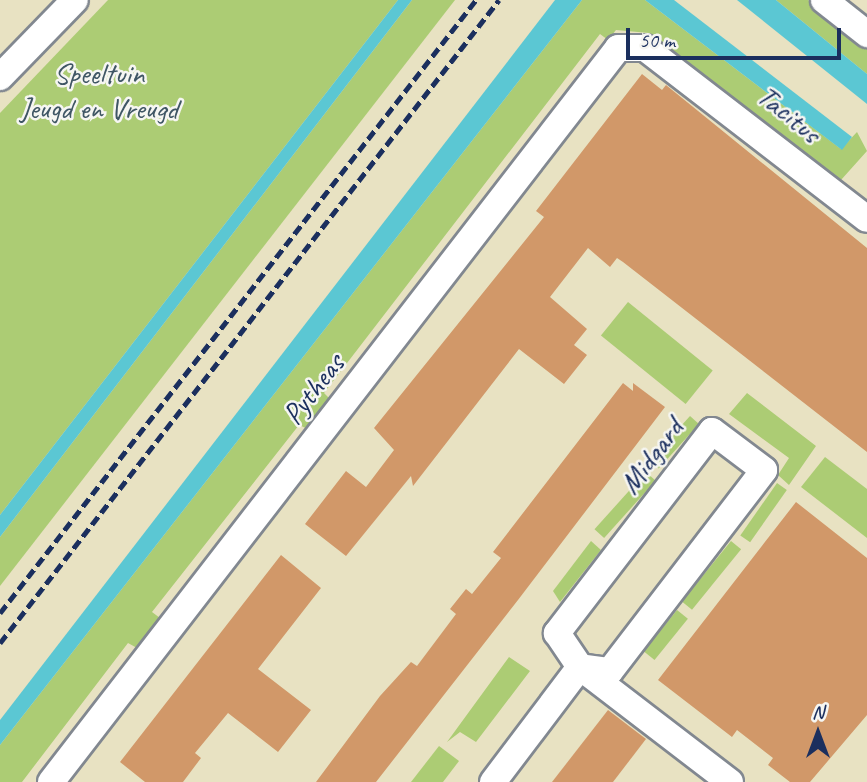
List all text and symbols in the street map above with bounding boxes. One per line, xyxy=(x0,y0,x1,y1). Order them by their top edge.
scale bar xyxy=(629,14,844,58)
text: 50 m xyxy=(639,27,675,53)
park label: Speeltuin Jeugd en Vreugd xyxy=(20,55,178,125)
street label: Tacitus xyxy=(750,77,828,151)
street label: Pytheas xyxy=(274,347,352,431)
street label: Midgard xyxy=(611,411,691,501)
north arrow xyxy=(783,698,853,768)
text: N xyxy=(812,700,824,724)

